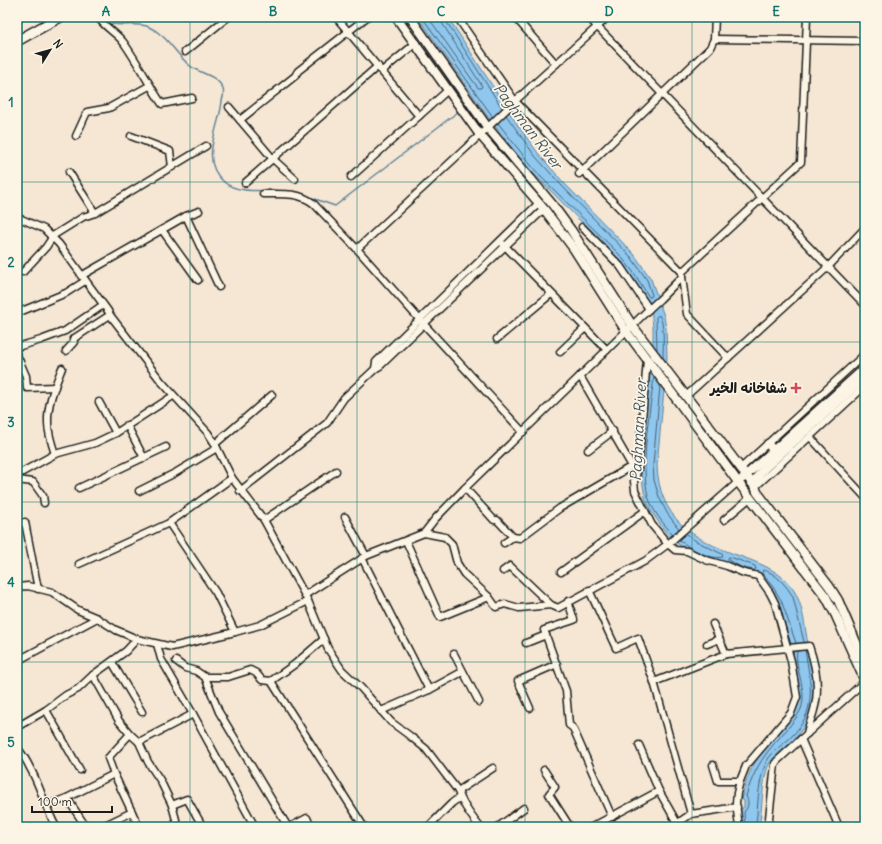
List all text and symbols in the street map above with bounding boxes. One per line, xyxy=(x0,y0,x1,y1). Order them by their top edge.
text: A xyxy=(102,3,111,20)
text: B xyxy=(269,3,278,20)
text: C xyxy=(437,3,446,20)
text: D xyxy=(604,3,614,20)
text: E xyxy=(772,3,780,20)
north arrow xyxy=(30,30,70,70)
text: N xyxy=(50,37,66,51)
water label: Paghman River xyxy=(490,79,568,174)
text: 1 xyxy=(8,94,14,111)
text: 2 xyxy=(7,254,15,271)
water label: Paghman River xyxy=(626,376,650,482)
place label: شفاخانه الخیر xyxy=(708,379,787,397)
marker: شفاخانه الخیر xyxy=(790,382,802,394)
text: 3 xyxy=(7,414,15,431)
text: 4 xyxy=(7,574,15,591)
text: 5 xyxy=(7,734,15,751)
scale bar xyxy=(32,788,112,814)
text: 100 m xyxy=(38,794,72,809)

